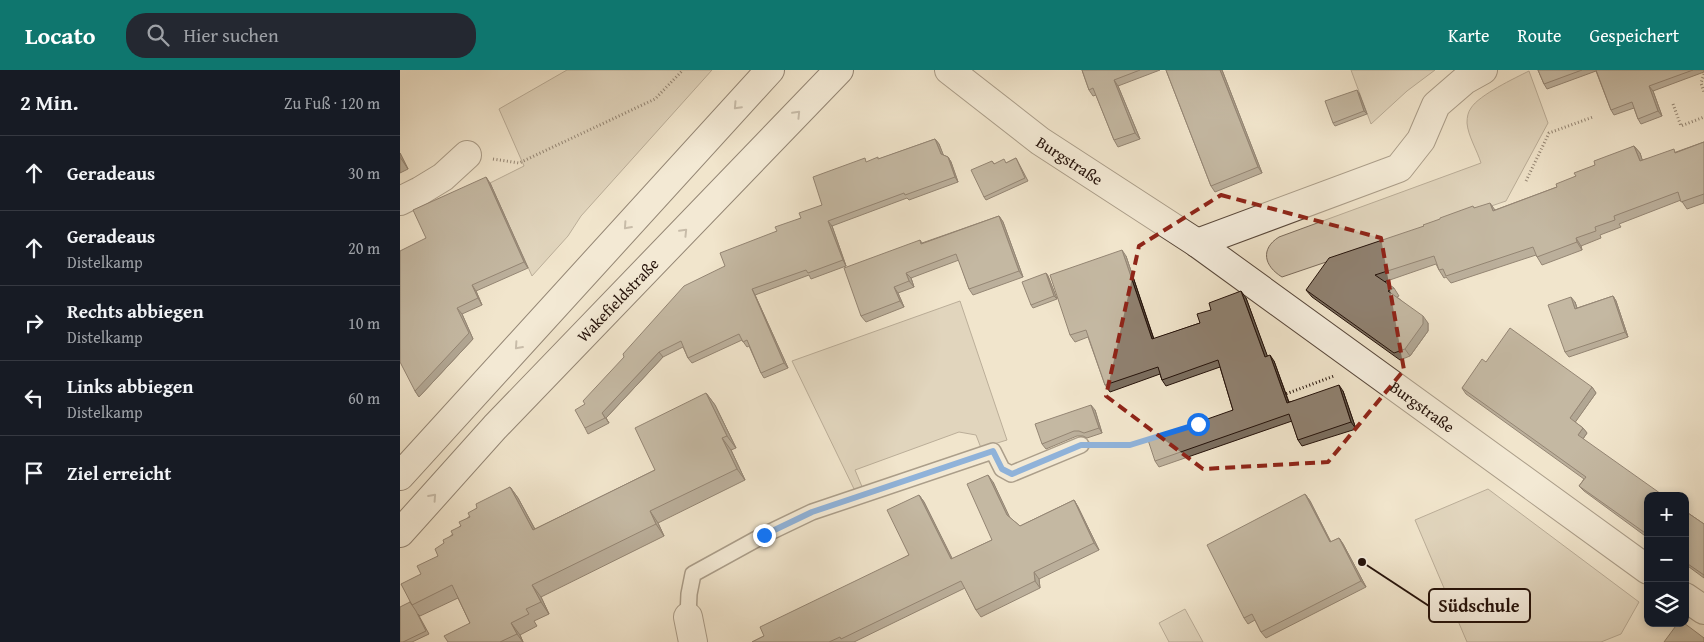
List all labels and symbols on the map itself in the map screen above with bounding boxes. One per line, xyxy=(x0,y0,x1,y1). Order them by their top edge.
one-way arrow xyxy=(734,100,743,109)
one-way arrow xyxy=(791,111,800,120)
street label: Burgstraße xyxy=(1032,130,1108,191)
one-way arrow xyxy=(624,220,633,229)
one-way arrow xyxy=(679,228,688,237)
street label: Wakefieldstraße xyxy=(571,252,664,347)
one-way arrow xyxy=(515,341,524,350)
street label: Burgstraße xyxy=(1385,375,1460,438)
route start xyxy=(1187,413,1210,436)
one-way arrow xyxy=(427,493,436,502)
route end xyxy=(753,524,776,547)
callout: Südschule xyxy=(1429,589,1530,622)
text: Südschule xyxy=(1438,592,1520,619)

